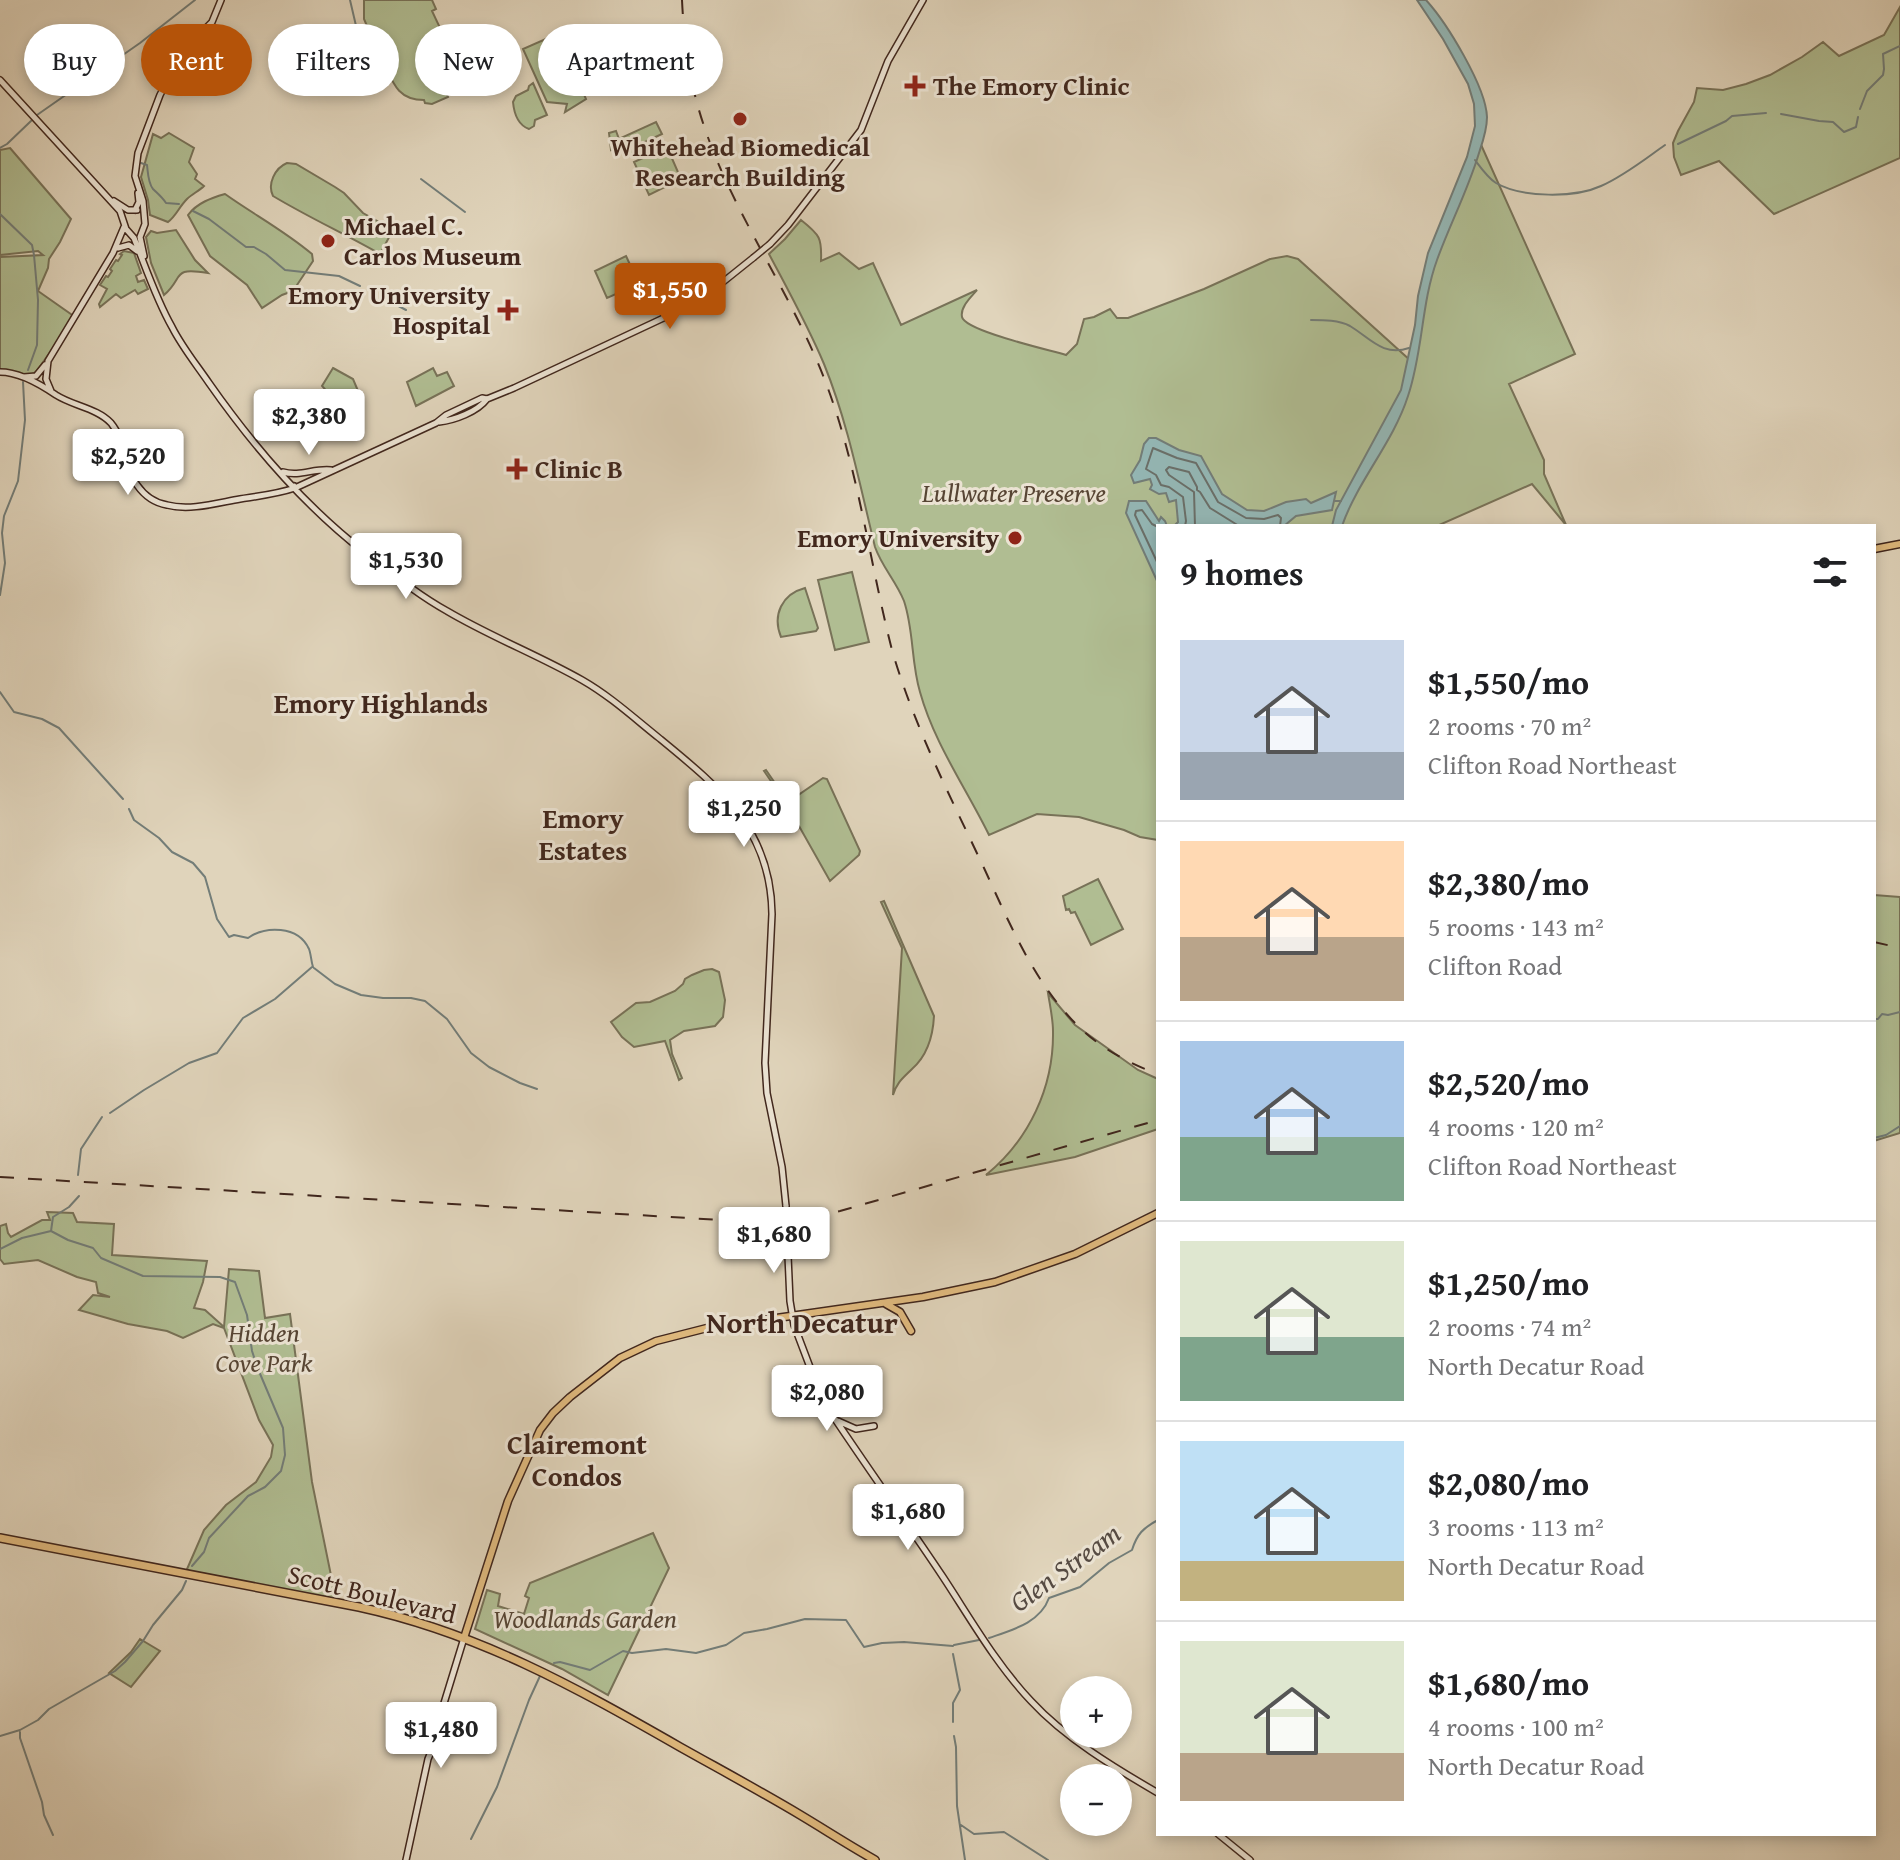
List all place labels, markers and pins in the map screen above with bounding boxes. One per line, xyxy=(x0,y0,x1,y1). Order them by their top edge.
place label: The Emory Clinic xyxy=(933,66,1129,105)
marker: The Emory Clinic xyxy=(904,75,926,97)
marker: Whitehead Biomedical Research Building xyxy=(731,110,749,128)
place label: Whitehead Biomedical Research Building xyxy=(610,127,870,196)
place label: Michael C. Carlos Museum xyxy=(344,206,522,275)
marker: Michael C. Carlos Museum xyxy=(319,232,337,250)
pin: $1,550 xyxy=(605,263,735,331)
place label: Emory University Hospital xyxy=(288,275,491,344)
marker: Emory University Hospital xyxy=(497,299,519,321)
pin: $2,380 xyxy=(244,389,374,457)
pin: $2,520 xyxy=(63,429,193,497)
place label: Clinic B xyxy=(535,449,623,488)
marker: Clinic B xyxy=(506,458,528,480)
place label: Emory University xyxy=(797,518,1000,557)
marker: Emory University xyxy=(1006,529,1024,547)
pin: $1,530 xyxy=(341,533,471,601)
pin: $1,250 xyxy=(679,781,809,849)
pin: $1,680 xyxy=(709,1207,839,1275)
pin: $2,080 xyxy=(762,1365,892,1433)
pin: $1,680 xyxy=(843,1484,973,1552)
pin: $1,480 xyxy=(376,1702,506,1770)

